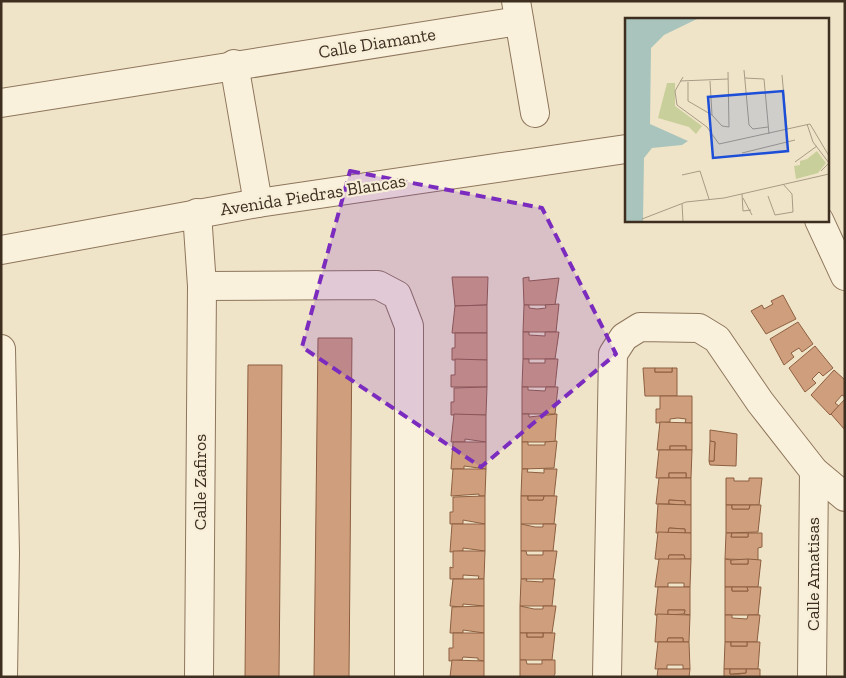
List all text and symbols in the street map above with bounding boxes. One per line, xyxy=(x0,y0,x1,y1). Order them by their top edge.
inset map xyxy=(625,18,828,221)
street label: Calle Diamante xyxy=(317,23,437,63)
street label: Avenida Piedras Blancas xyxy=(219,169,407,221)
street label: Calle Zafiros xyxy=(189,434,211,530)
street label: Calle Amatisas xyxy=(802,517,824,631)

